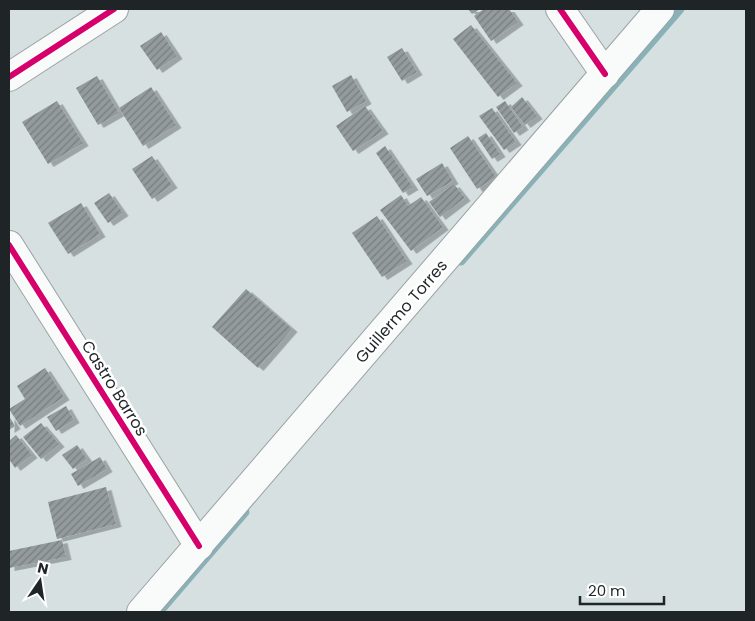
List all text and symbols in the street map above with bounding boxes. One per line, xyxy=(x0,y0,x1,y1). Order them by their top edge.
street label: Guillermo Torres xyxy=(350,255,453,368)
street label: Castro Barros xyxy=(76,336,153,441)
north arrow xyxy=(15,556,65,606)
text: N xyxy=(36,557,50,579)
scale bar xyxy=(580,574,664,606)
text: 20 m xyxy=(588,580,626,601)

